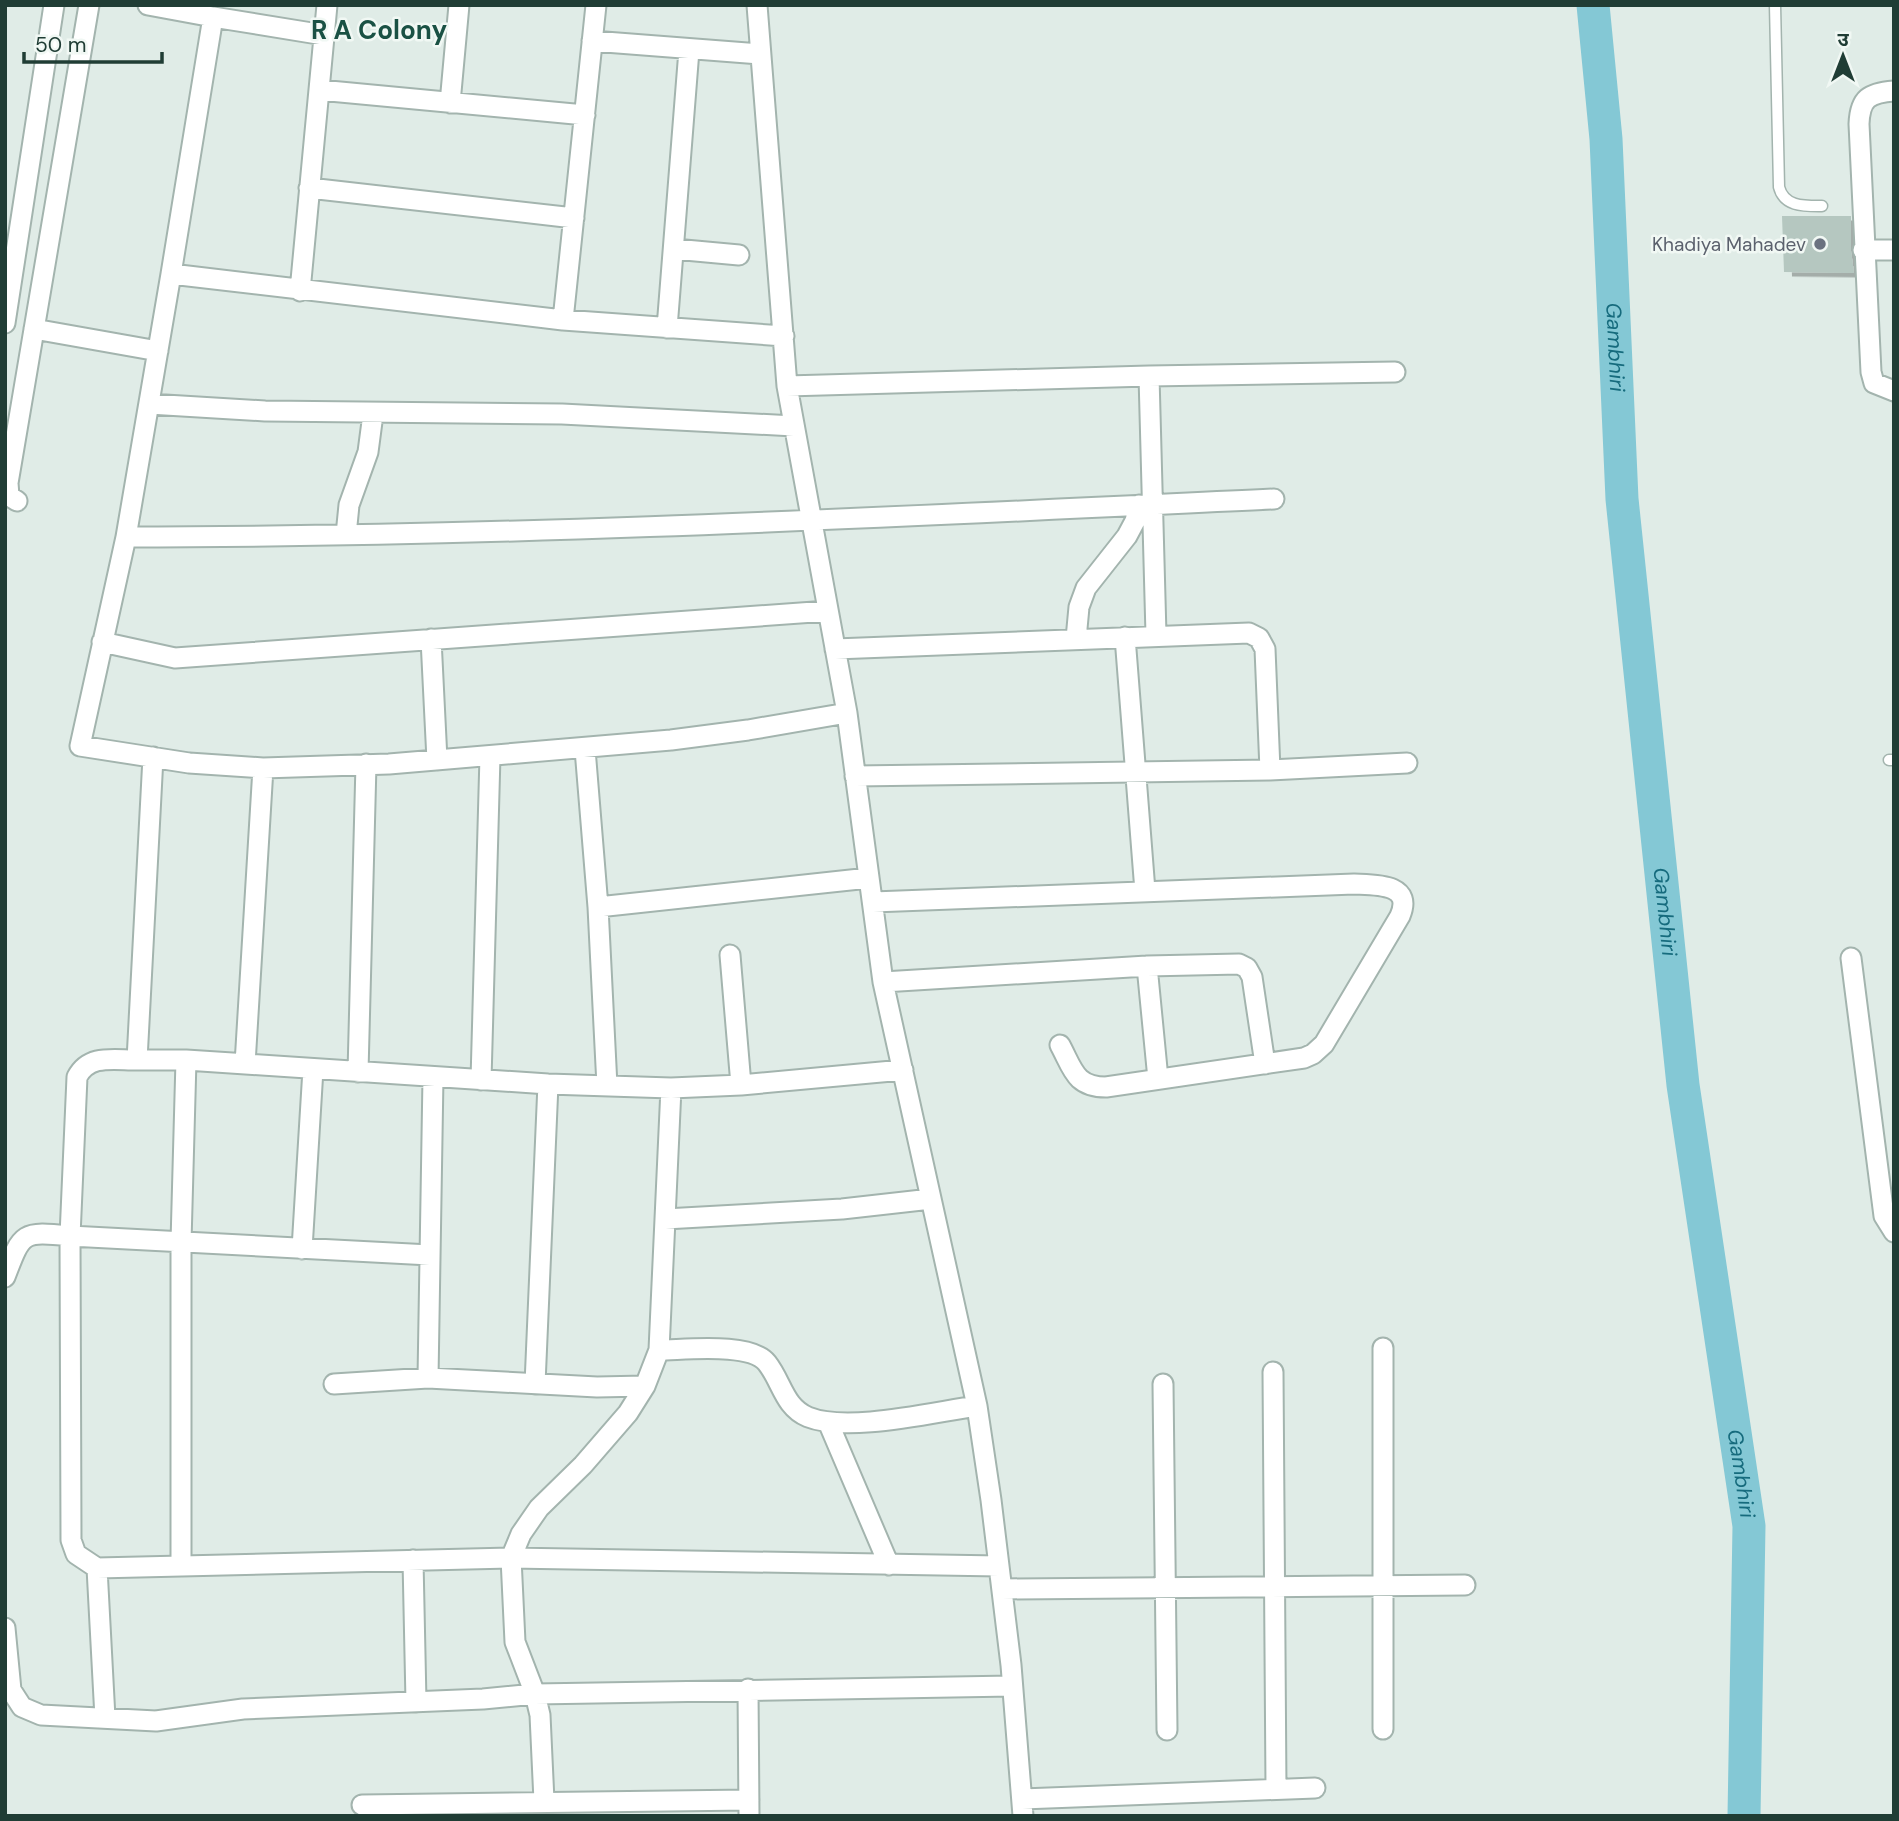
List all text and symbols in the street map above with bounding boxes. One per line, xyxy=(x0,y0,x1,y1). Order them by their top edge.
district label: R A Colony xyxy=(311,13,447,47)
scale bar xyxy=(24,21,163,65)
north arrow xyxy=(1808,21,1878,91)
text: उ xyxy=(1837,27,1849,52)
text: 50 m xyxy=(35,31,86,59)
place label: Khadiya Mahadev xyxy=(1652,232,1806,257)
marker: Khadiya Mahadev xyxy=(1812,236,1828,252)
water label: Gambhiri xyxy=(1599,302,1631,393)
water label: Gambhiri xyxy=(1646,866,1684,959)
water label: Gambhiri xyxy=(1721,1427,1762,1521)

